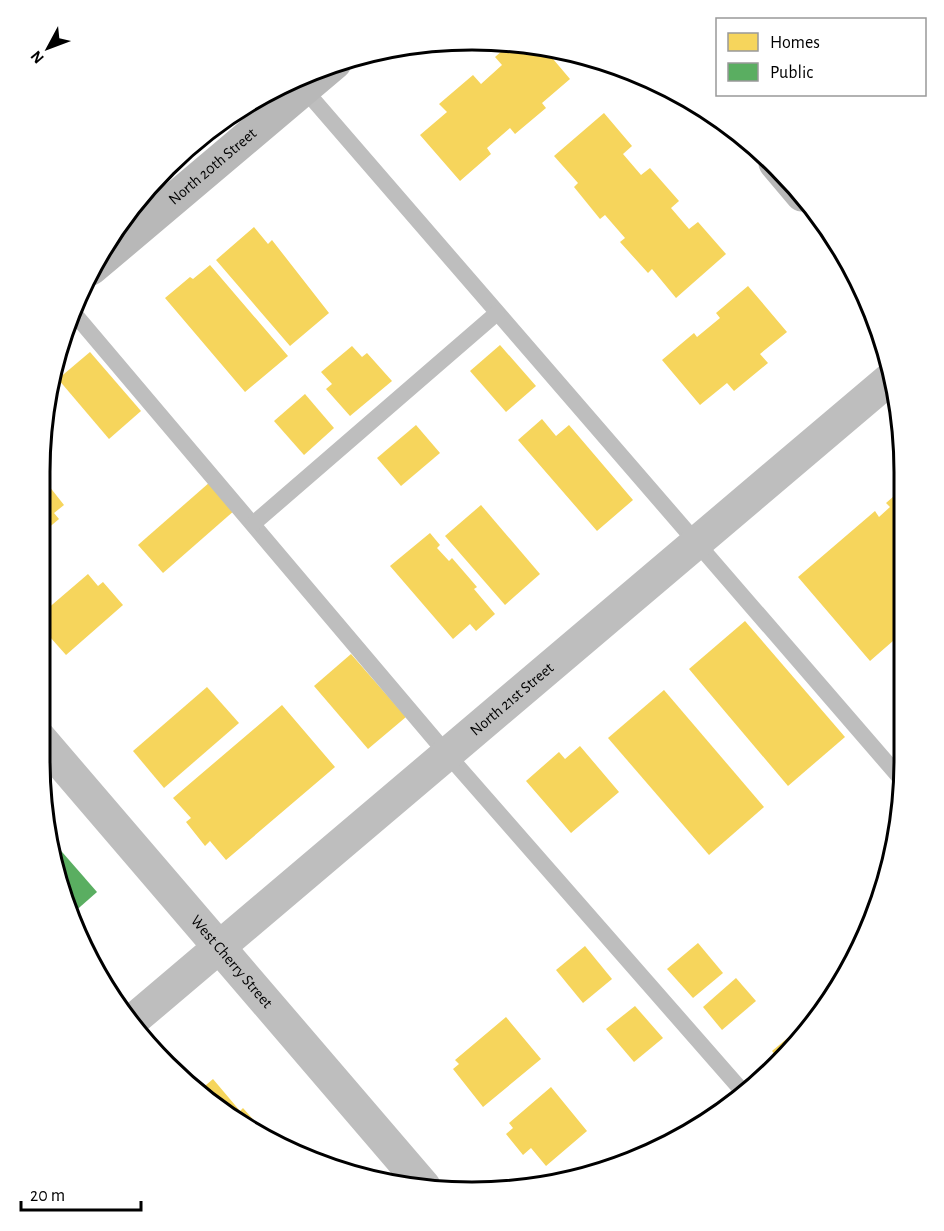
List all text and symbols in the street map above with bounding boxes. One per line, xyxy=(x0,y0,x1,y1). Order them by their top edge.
north arrow xyxy=(18,18,78,78)
legend xyxy=(716,18,926,96)
text: Homes xyxy=(770,34,820,52)
text: N xyxy=(28,48,47,67)
text: Public xyxy=(770,64,813,82)
street label: North 20th Street xyxy=(166,125,259,208)
street label: North 21st Street xyxy=(467,659,557,739)
street label: West Cherry Street xyxy=(188,912,276,1011)
scale bar xyxy=(21,1174,141,1212)
text: 20 m xyxy=(30,1187,65,1205)

